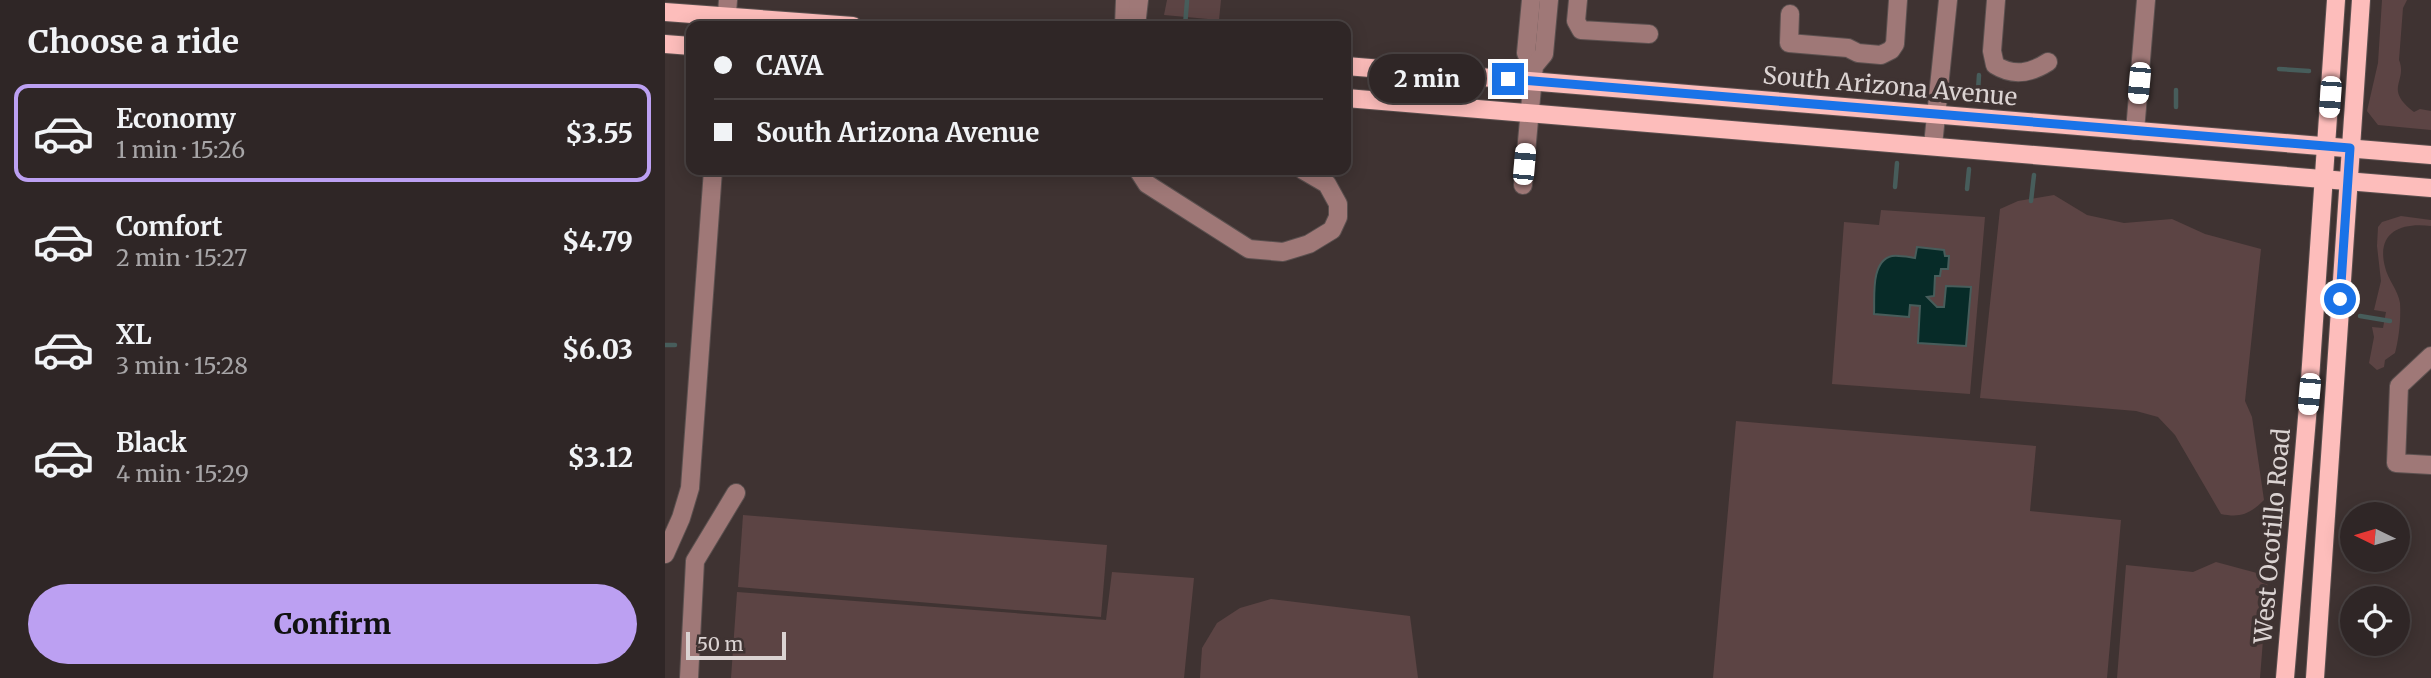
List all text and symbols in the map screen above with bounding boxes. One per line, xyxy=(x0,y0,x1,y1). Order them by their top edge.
text: Choose a ride xyxy=(28,22,239,62)
text: CAVA xyxy=(756,49,823,82)
callout: 2 min xyxy=(1368,55,1483,104)
street label: South Arizona Avenue xyxy=(1761,59,2019,113)
car xyxy=(2127,61,2152,105)
route end xyxy=(1492,63,1524,95)
text: 2 min xyxy=(1394,64,1460,93)
car xyxy=(2319,75,2342,119)
icon: car xyxy=(32,102,95,165)
text: Economy xyxy=(116,102,236,135)
text: South Arizona Avenue xyxy=(756,116,1039,149)
text: $3.55 xyxy=(565,117,633,150)
text: 1 min · 15:26 xyxy=(116,135,245,164)
car xyxy=(1512,142,1537,186)
icon: car xyxy=(32,210,95,273)
text: Comfort xyxy=(116,210,222,243)
text: $4.79 xyxy=(562,225,633,258)
text: 2 min · 15:27 xyxy=(116,243,247,272)
route start xyxy=(2324,283,2356,315)
icon: car xyxy=(32,318,95,381)
text: XL xyxy=(116,318,152,351)
text: $6.03 xyxy=(562,333,633,366)
text: 3 min · 15:28 xyxy=(116,351,248,380)
car xyxy=(2297,372,2322,416)
icon: car xyxy=(32,426,95,489)
text: Black xyxy=(116,426,187,459)
street label: West Ocotillo Road xyxy=(2247,427,2297,646)
text: $3.12 xyxy=(568,441,633,474)
text: 4 min · 15:29 xyxy=(116,459,249,488)
north arrow xyxy=(2340,502,2410,572)
map controls xyxy=(2340,502,2410,656)
button: Confirm xyxy=(28,584,637,664)
button: locate xyxy=(2340,586,2410,656)
scale bar xyxy=(686,629,786,661)
text: 50 m xyxy=(697,632,743,656)

